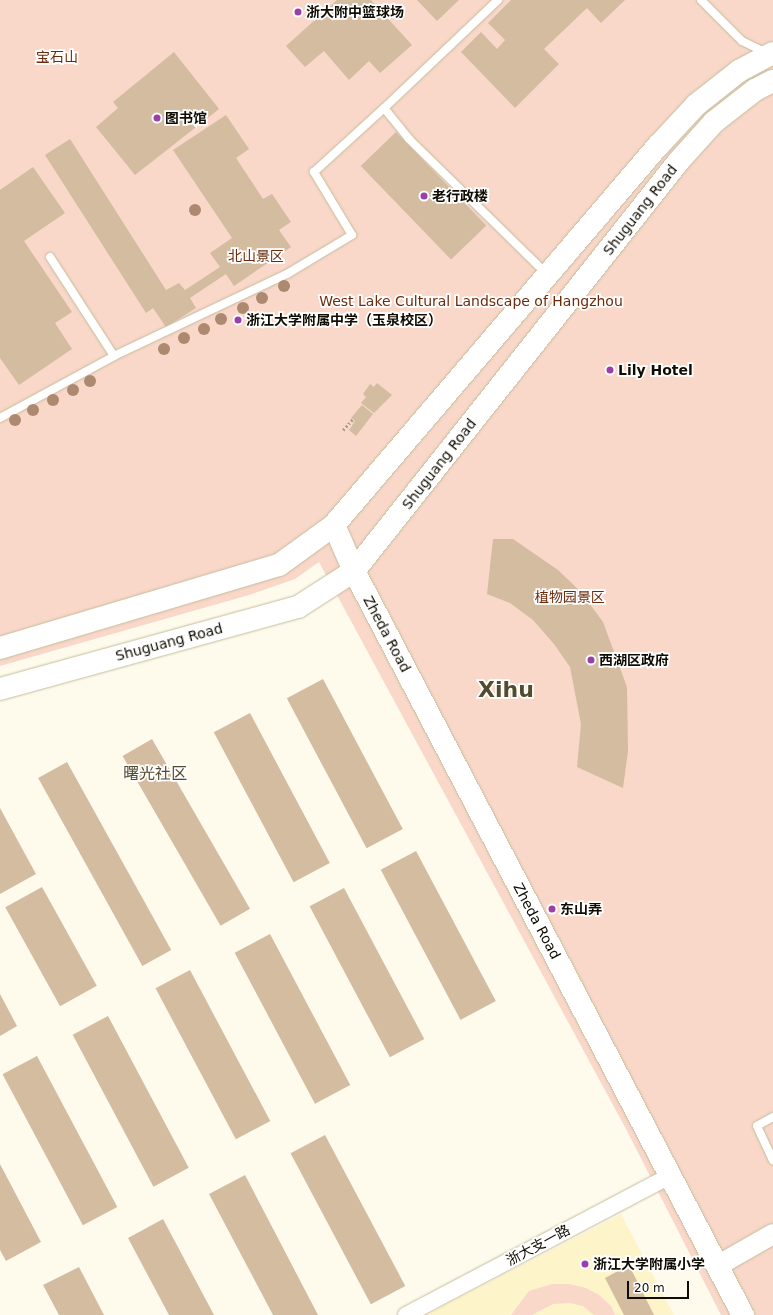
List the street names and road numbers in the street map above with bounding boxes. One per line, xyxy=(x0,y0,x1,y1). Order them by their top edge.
street label: Shuguang Road xyxy=(599,161,681,259)
street label: Shuguang Road xyxy=(398,415,480,513)
street label: Zheda Road xyxy=(360,593,414,675)
street label: Shuguang Road xyxy=(114,620,224,664)
street label: Zheda Road xyxy=(510,880,564,962)
street label: 浙大支一路 xyxy=(503,1221,573,1269)

